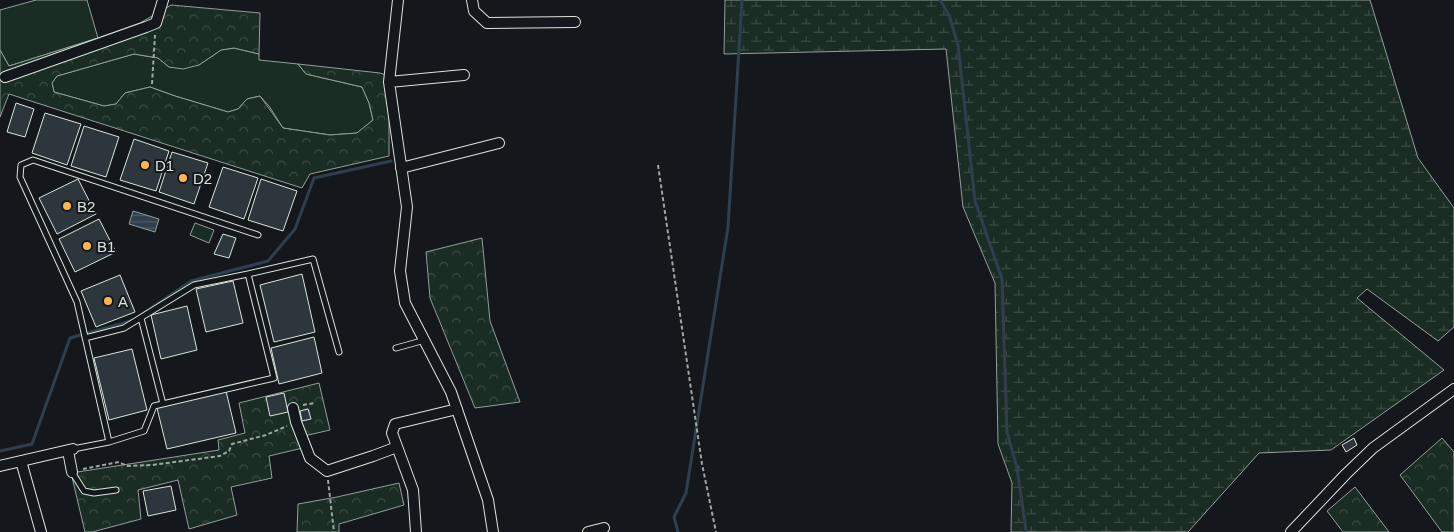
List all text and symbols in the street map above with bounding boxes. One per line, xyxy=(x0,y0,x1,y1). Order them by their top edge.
place label: D1 xyxy=(155,157,174,174)
marker: D1 xyxy=(139,159,151,171)
place label: D2 xyxy=(193,170,212,187)
marker: D2 xyxy=(177,172,189,184)
place label: B2 xyxy=(77,198,95,215)
marker: B2 xyxy=(61,200,73,212)
place label: B1 xyxy=(97,238,115,255)
marker: B1 xyxy=(81,240,93,252)
place label: A xyxy=(118,293,128,310)
marker: A xyxy=(102,295,114,307)

